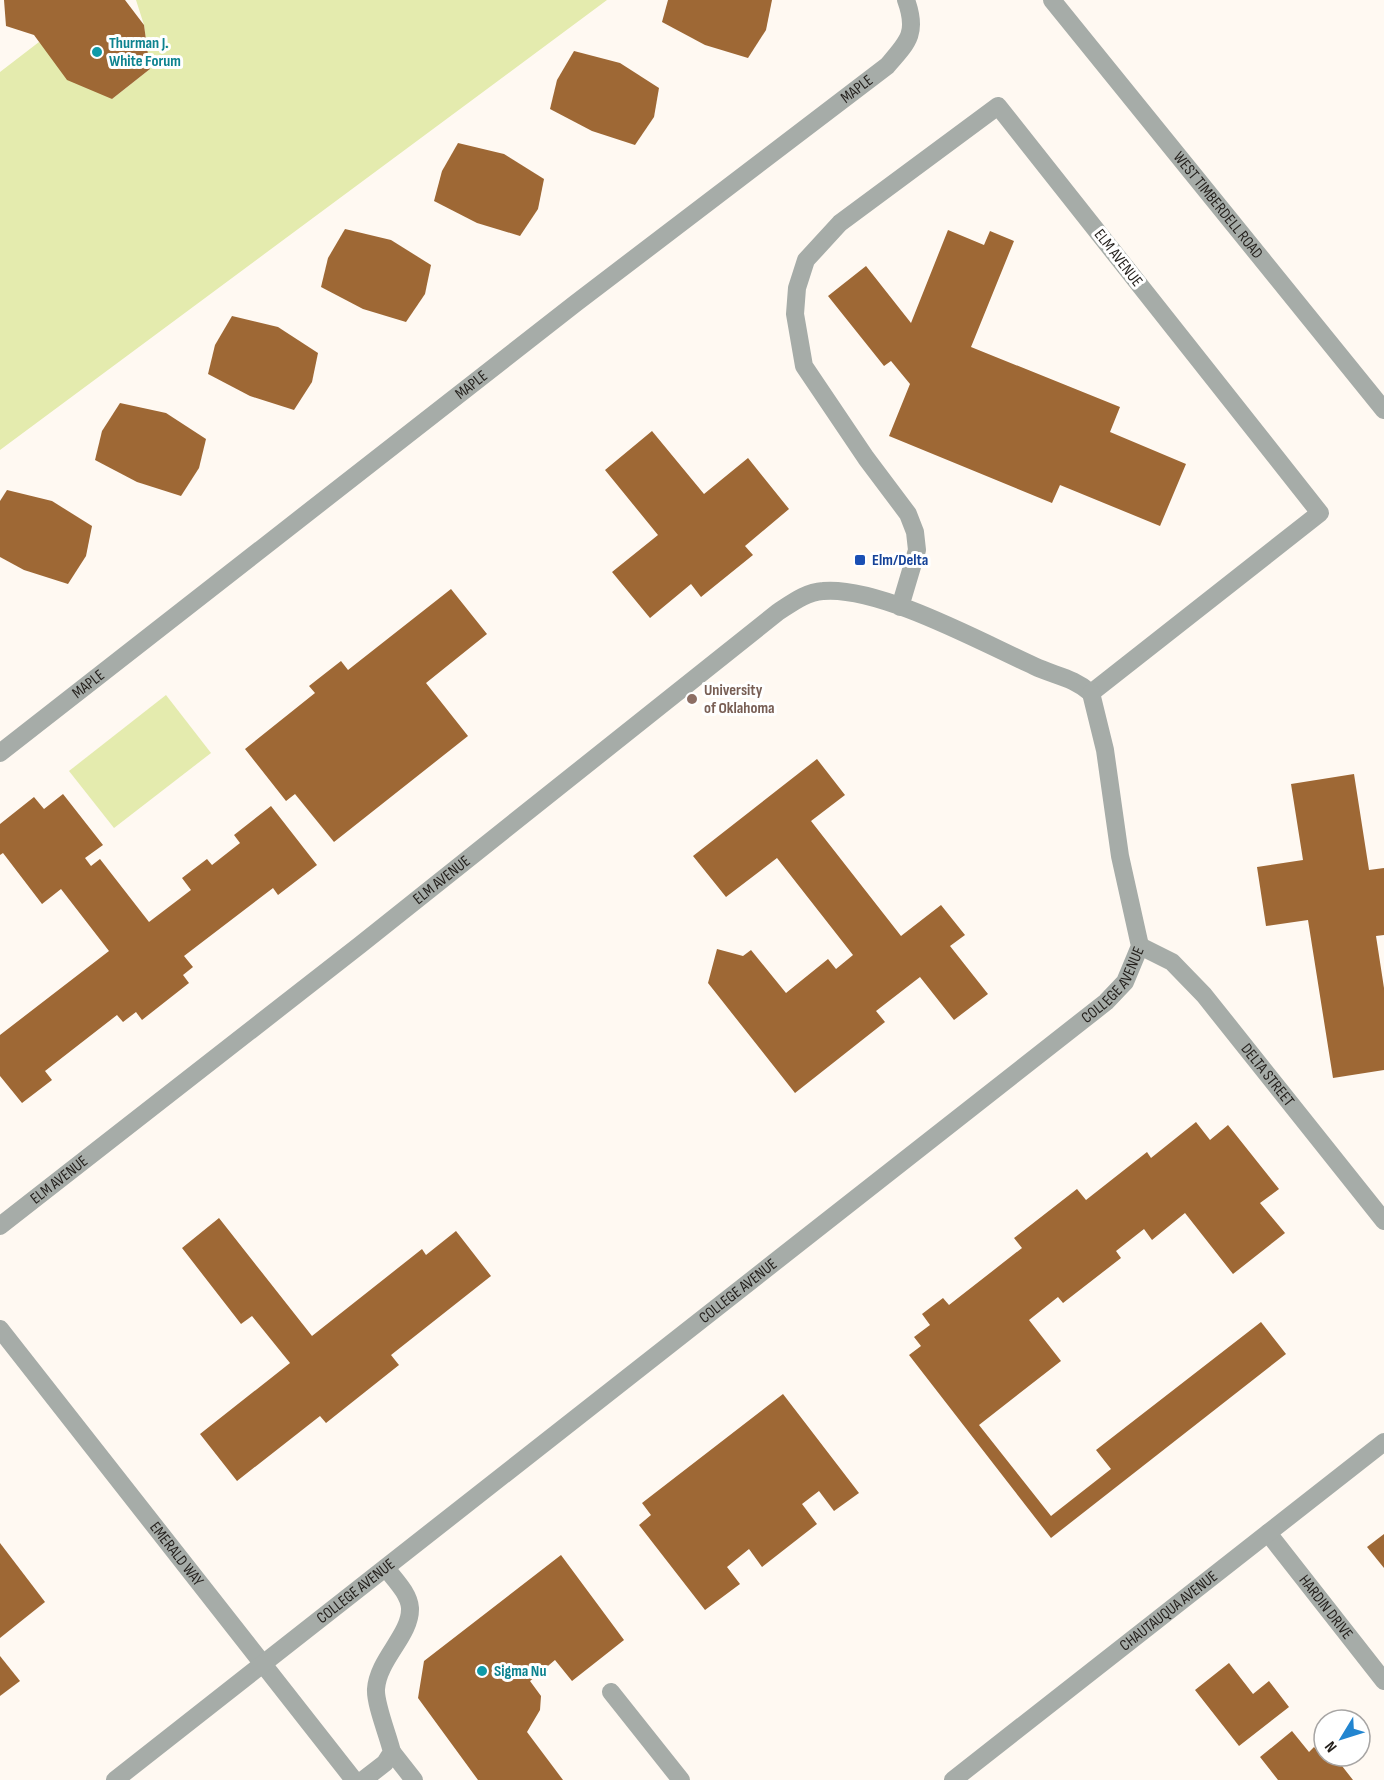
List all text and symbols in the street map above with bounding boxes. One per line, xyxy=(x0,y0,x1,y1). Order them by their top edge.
place label: Thurman J. White Forum xyxy=(109,34,181,71)
marker: Thurman J. White Forum xyxy=(90,45,104,59)
street label: MAPLE xyxy=(837,71,877,107)
street label: WEST TIMBERDELL ROAD xyxy=(1169,148,1267,262)
street label: ELM AVENUE xyxy=(1090,226,1146,290)
street label: MAPLE xyxy=(451,366,491,403)
place label: Elm/Delta xyxy=(872,551,928,570)
marker: Elm/Delta xyxy=(853,553,867,567)
street label: MAPLE xyxy=(68,666,108,703)
place label: University of Oklahoma xyxy=(704,681,775,718)
marker: University of Oklahoma xyxy=(685,692,699,706)
street label: ELM AVENUE xyxy=(409,852,474,908)
street label: COLLEGE AVENUE xyxy=(1077,944,1148,1027)
street label: DELTA STREET xyxy=(1237,1040,1299,1111)
street label: ELM AVENUE xyxy=(27,1152,92,1208)
street label: COLLEGE AVENUE xyxy=(695,1254,781,1327)
street label: EMERALD WAY xyxy=(146,1518,208,1590)
street label: COLLEGE AVENUE xyxy=(313,1555,398,1627)
street label: CHAUTAUQUA AVENUE xyxy=(1116,1567,1221,1655)
street label: HARDIN DRIVE xyxy=(1295,1571,1357,1643)
place label: Sigma Nu xyxy=(494,1662,546,1681)
marker: Sigma Nu xyxy=(475,1664,489,1678)
north arrow xyxy=(1312,1708,1372,1768)
text: N xyxy=(1321,1737,1341,1756)

